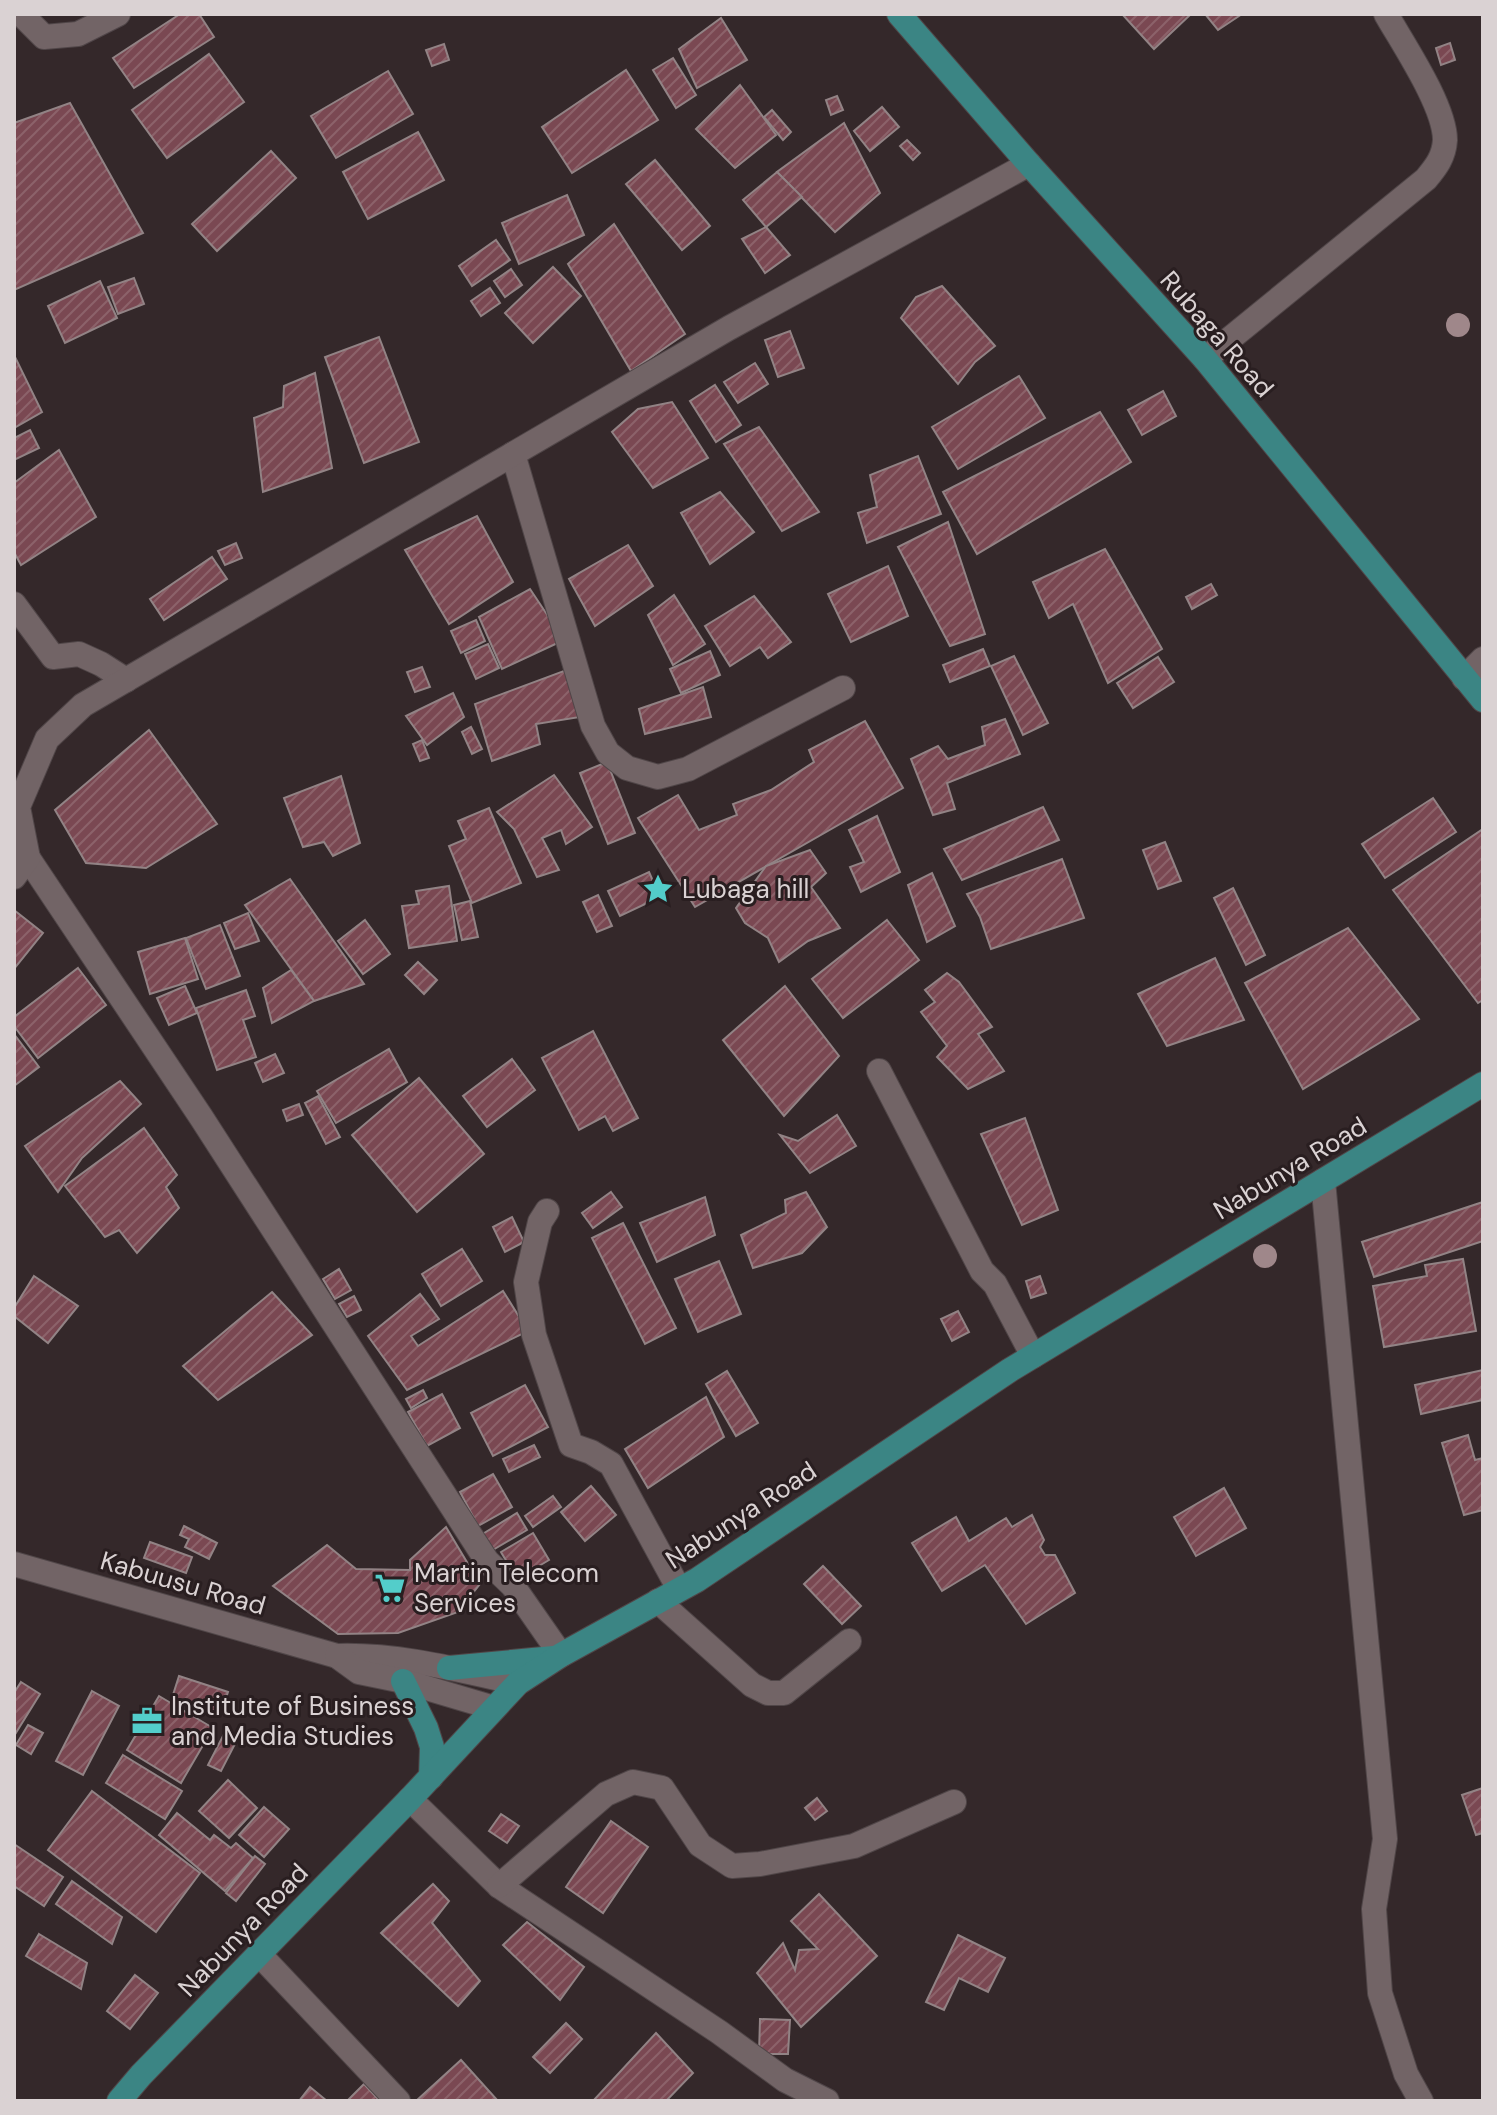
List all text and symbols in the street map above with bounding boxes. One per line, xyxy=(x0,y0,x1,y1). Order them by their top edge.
street label: Rubaga Road xyxy=(1153,264,1281,404)
place icon: Lubaga hill xyxy=(641,872,675,906)
place label: Lubaga hill xyxy=(682,872,809,906)
street label: Nabunya Road xyxy=(1207,1109,1373,1227)
street label: Nabunya Road xyxy=(659,1454,823,1576)
street label: Kabuusu Road xyxy=(96,1543,270,1623)
place label: Martin Telecom Services xyxy=(414,1556,599,1620)
supermarket icon: Martin Telecom Services xyxy=(373,1571,407,1605)
place label: Institute of Business and Media Studies xyxy=(171,1689,414,1753)
office icon: Institute of Business and Media Studies xyxy=(130,1704,164,1738)
street label: Nabunya Road xyxy=(171,1856,315,2004)

